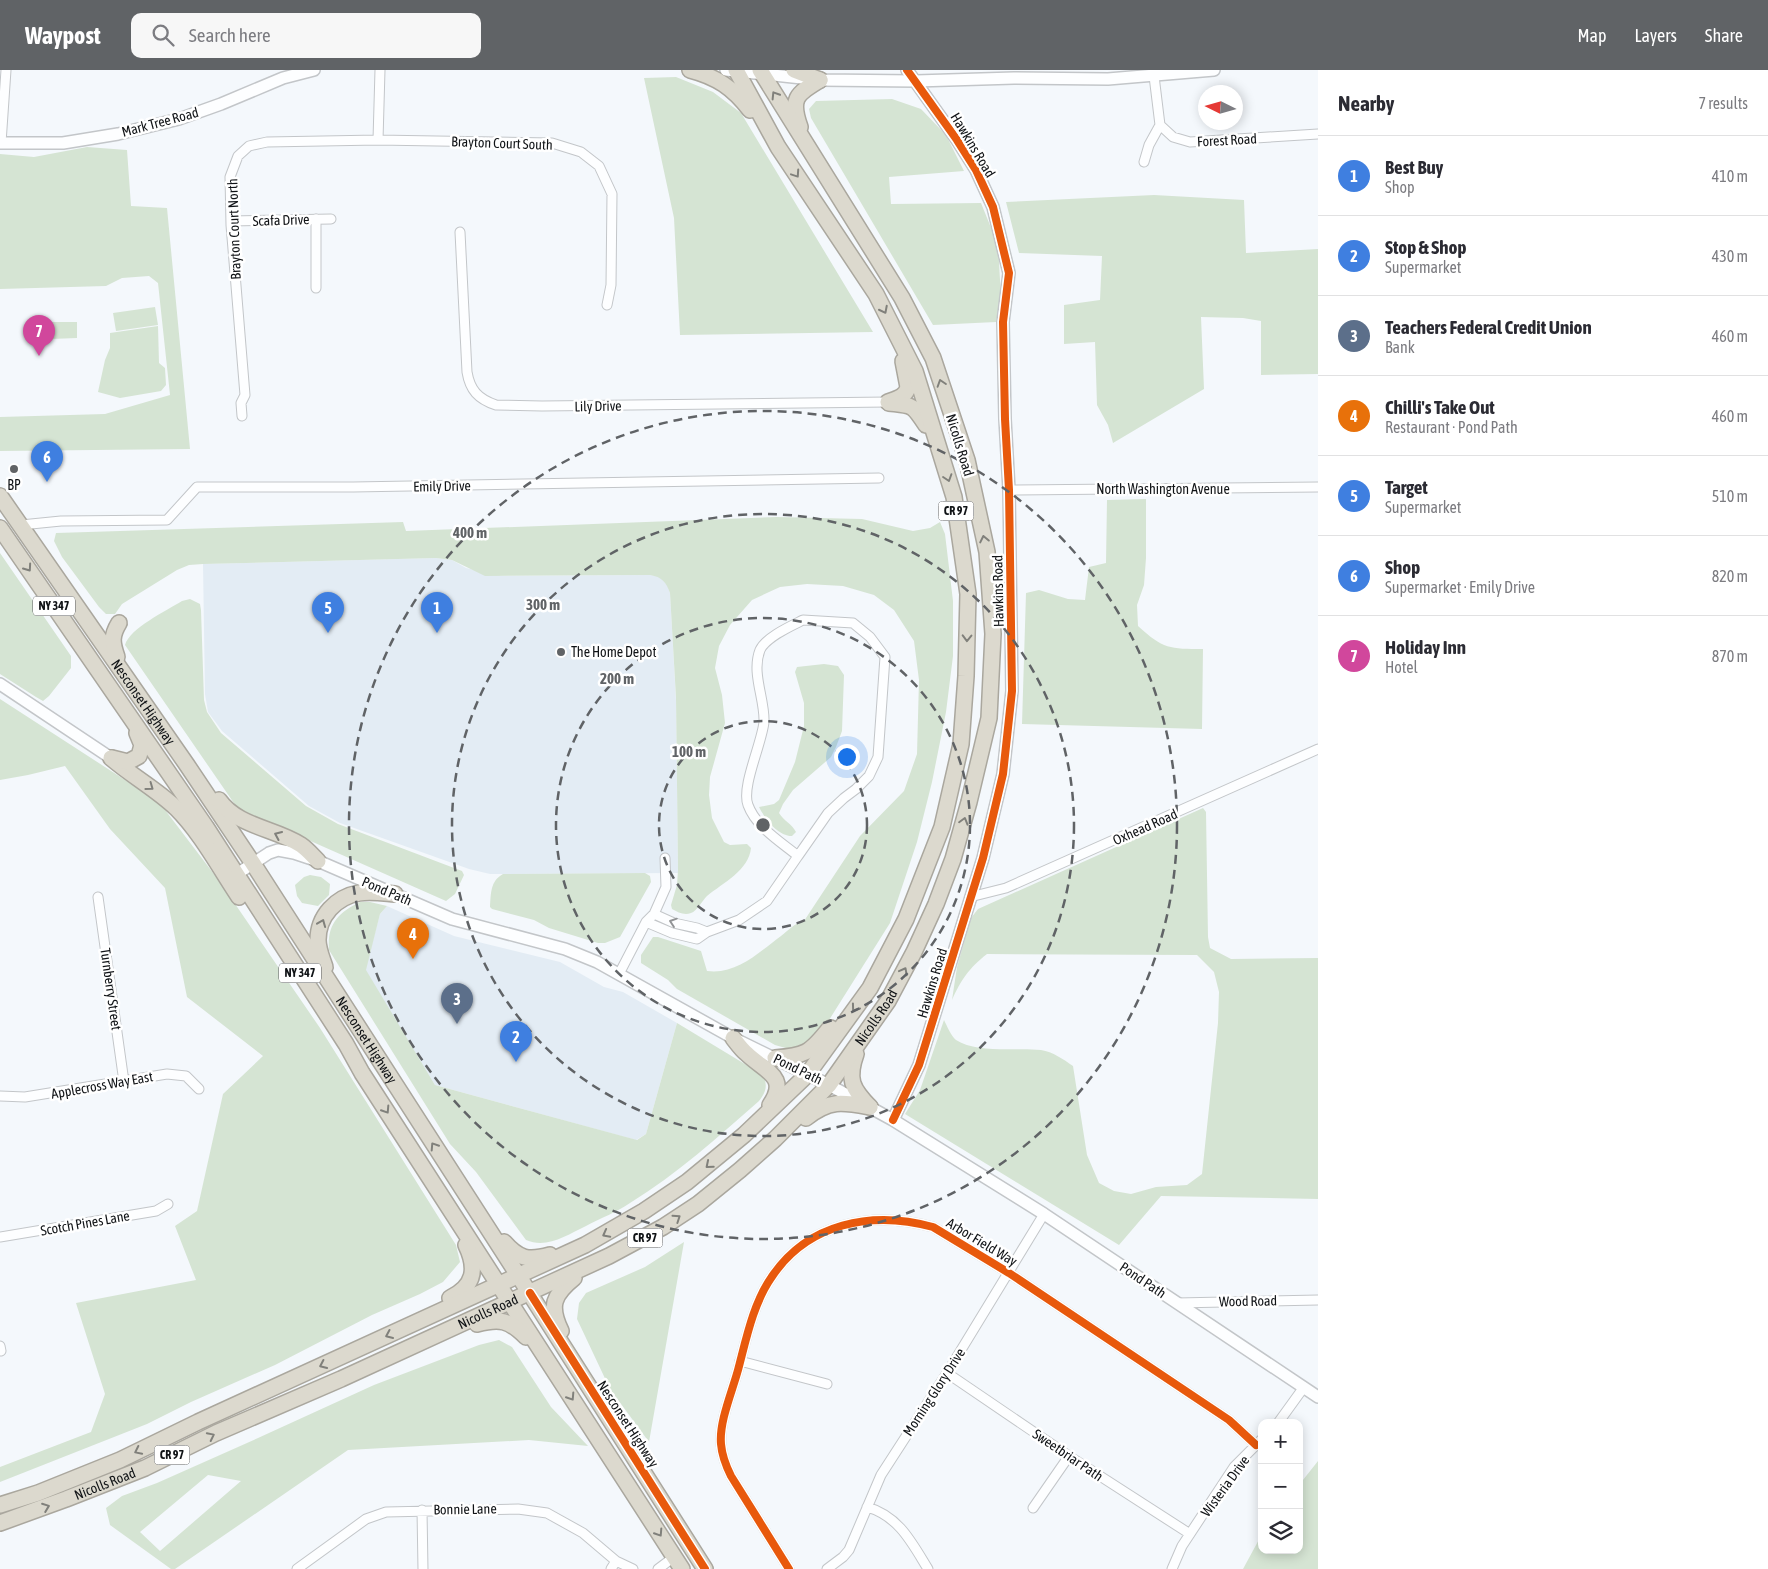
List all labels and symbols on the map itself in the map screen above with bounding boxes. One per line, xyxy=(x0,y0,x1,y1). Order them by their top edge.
north arrow xyxy=(1198,85,1243,130)
one-way arrow xyxy=(772,92,781,101)
street label: Mark Tree Road xyxy=(120,104,200,140)
street label: Hawkins Road xyxy=(948,110,998,180)
street label: Forest Road xyxy=(1197,130,1257,150)
street label: Brayton Court South xyxy=(451,133,553,153)
one-way arrow xyxy=(790,168,799,177)
street label: Brayton Court North xyxy=(224,178,244,280)
street label: Scafa Drive xyxy=(252,211,310,229)
one-way arrow xyxy=(878,305,888,314)
pin: 7 xyxy=(23,315,55,356)
one-way arrow xyxy=(937,379,947,387)
street label: Lily Drive xyxy=(574,398,622,414)
street label: Nicolls Road xyxy=(943,412,977,478)
pin: 6 xyxy=(31,441,63,482)
marker: BP xyxy=(8,463,20,475)
one-way arrow xyxy=(942,473,952,481)
place label: BP xyxy=(7,477,21,493)
street label: Emily Drive xyxy=(413,477,471,495)
street label: North Washington Avenue xyxy=(1096,481,1230,497)
road number: CR 97 xyxy=(938,502,974,521)
text: 400 m xyxy=(452,524,487,541)
one-way arrow xyxy=(979,535,990,544)
street label: Hawkins Road xyxy=(989,555,1007,627)
one-way arrow xyxy=(22,562,31,572)
pin: 5 xyxy=(312,592,344,633)
pin: 1 xyxy=(421,592,453,633)
road number: NY 347 xyxy=(33,596,75,616)
text: 300 m xyxy=(526,596,560,613)
one-way arrow xyxy=(962,634,972,642)
place label: The Home Depot xyxy=(571,644,656,660)
marker: The Home Depot xyxy=(555,646,567,658)
street label: Nesconset Highway xyxy=(108,656,179,748)
text: 200 m xyxy=(600,670,634,687)
text: 100 m xyxy=(672,743,706,760)
your location xyxy=(834,744,860,770)
one-way arrow xyxy=(144,781,154,790)
street label: Oxhead Road xyxy=(1110,806,1180,848)
centre of rings xyxy=(754,816,772,834)
one-way arrow xyxy=(958,817,968,825)
one-way arrow xyxy=(274,830,283,841)
street label: Pond Path xyxy=(360,873,414,909)
pin: 4 xyxy=(397,918,429,959)
one-way arrow xyxy=(669,918,678,928)
one-way arrow xyxy=(316,919,326,928)
street label: Hawkins Road xyxy=(914,946,950,1020)
street label: Turnberry Street xyxy=(97,947,125,1031)
road number: NY 347 xyxy=(279,964,321,982)
one-way arrow xyxy=(898,967,908,976)
pin: 3 xyxy=(441,983,473,1024)
street label: Nicolls Road xyxy=(851,987,901,1049)
street label: Nesconset Highway xyxy=(333,993,401,1087)
one-way arrow xyxy=(852,1002,861,1012)
pin: 2 xyxy=(500,1021,532,1062)
street label: Pond Path xyxy=(771,1050,825,1088)
street label: Applecross Way East xyxy=(50,1068,154,1102)
one-way arrow xyxy=(379,1104,389,1113)
one-way arrow xyxy=(431,1142,440,1152)
one-way arrow xyxy=(706,1159,715,1168)
street label: Scotch Pines Lane xyxy=(39,1207,131,1239)
one-way arrow xyxy=(671,1215,681,1224)
street label: Arbor Field Way xyxy=(944,1215,1020,1269)
one-way arrow xyxy=(602,1227,611,1237)
road number: CR 97 xyxy=(628,1228,662,1248)
street label: Pond Path xyxy=(1117,1259,1169,1301)
street label: Nicolls Road xyxy=(455,1291,520,1332)
street label: Wood Road xyxy=(1219,1292,1277,1310)
one-way arrow xyxy=(386,1328,395,1338)
street label: Morning Glory Drive xyxy=(900,1345,968,1439)
one-way arrow xyxy=(319,1359,328,1369)
street label: Nesconset Highway xyxy=(594,1378,662,1470)
one-way arrow xyxy=(565,1391,574,1400)
street label: Sweetbriar Path xyxy=(1030,1426,1106,1484)
one-way arrow xyxy=(206,1431,215,1442)
one-way arrow xyxy=(134,1445,143,1455)
road number: CR 97 xyxy=(154,1446,190,1464)
street label: Wisteria Drive xyxy=(1198,1452,1252,1520)
street label: Nicolls Road xyxy=(72,1465,138,1503)
street label: Bonnie Lane xyxy=(433,1500,497,1518)
one-way arrow xyxy=(41,1503,50,1513)
one-way arrow xyxy=(653,1528,662,1537)

